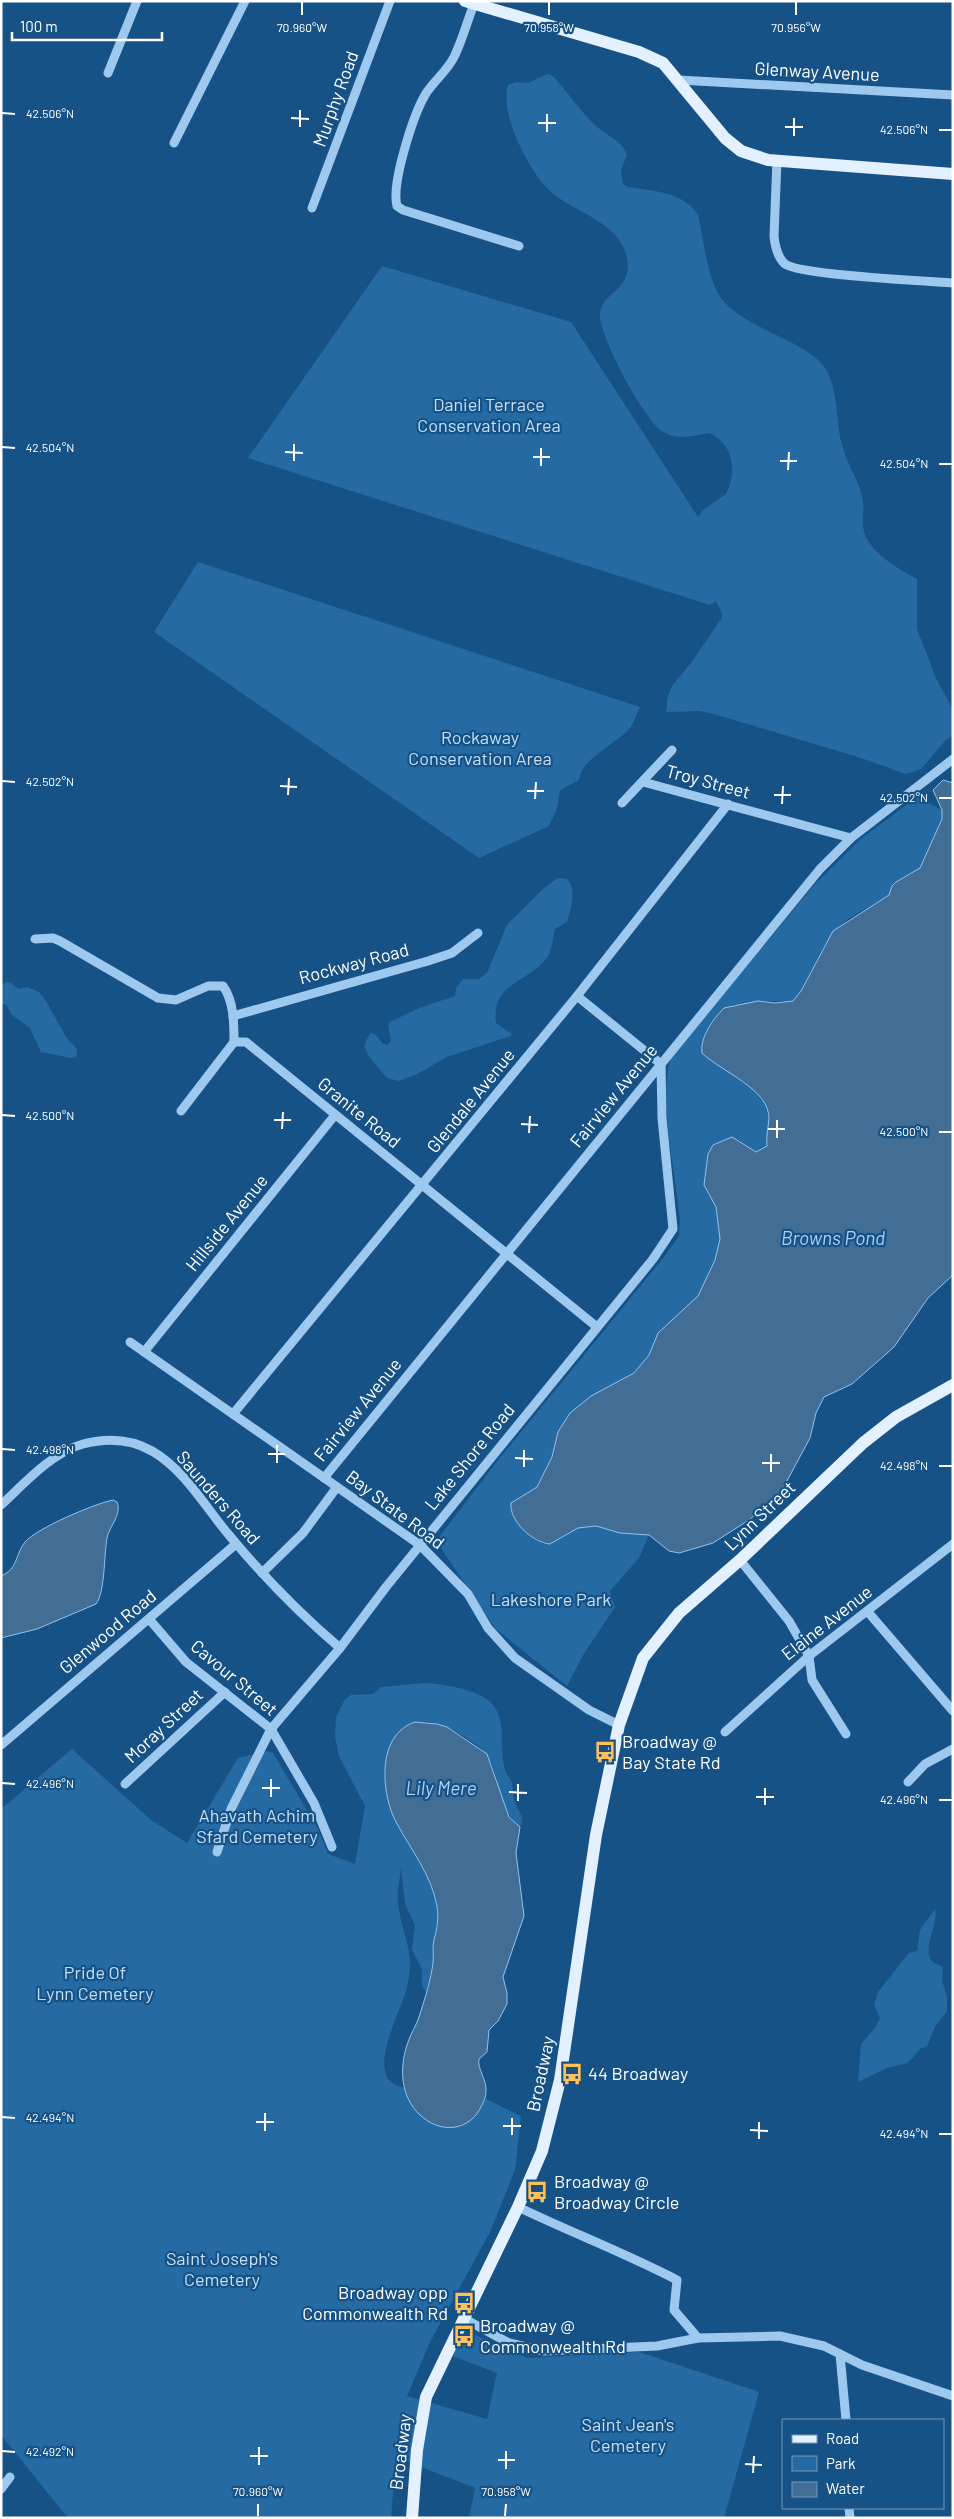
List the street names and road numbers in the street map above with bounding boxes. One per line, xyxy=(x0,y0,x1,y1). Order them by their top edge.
street label: Murphy Road xyxy=(308,48,363,150)
street label: Glenway Avenue xyxy=(754,57,880,85)
street label: Troy Street xyxy=(664,759,753,803)
street label: Rockway Road xyxy=(296,938,411,988)
street label: Fairview Avenue xyxy=(565,1039,662,1152)
street label: Glendale Avenue xyxy=(421,1044,519,1157)
street label: Granite Road xyxy=(314,1072,406,1152)
street label: Hillside Avenue xyxy=(181,1170,272,1275)
street label: Fairview Avenue xyxy=(309,1353,406,1466)
street label: Lake Shore Road xyxy=(420,1399,519,1514)
street label: Saunders Road xyxy=(172,1446,265,1549)
street label: Bay State Road xyxy=(342,1465,449,1553)
street label: Lynn Street xyxy=(719,1476,799,1555)
street label: Elaine Avenue xyxy=(777,1580,876,1664)
street label: Glenwood Road xyxy=(54,1584,160,1678)
street label: Cavour Street xyxy=(187,1634,283,1720)
street label: Moray Street xyxy=(119,1683,207,1767)
street label: Broadway xyxy=(521,2034,559,2114)
street label: Broadway xyxy=(384,2412,416,2491)

